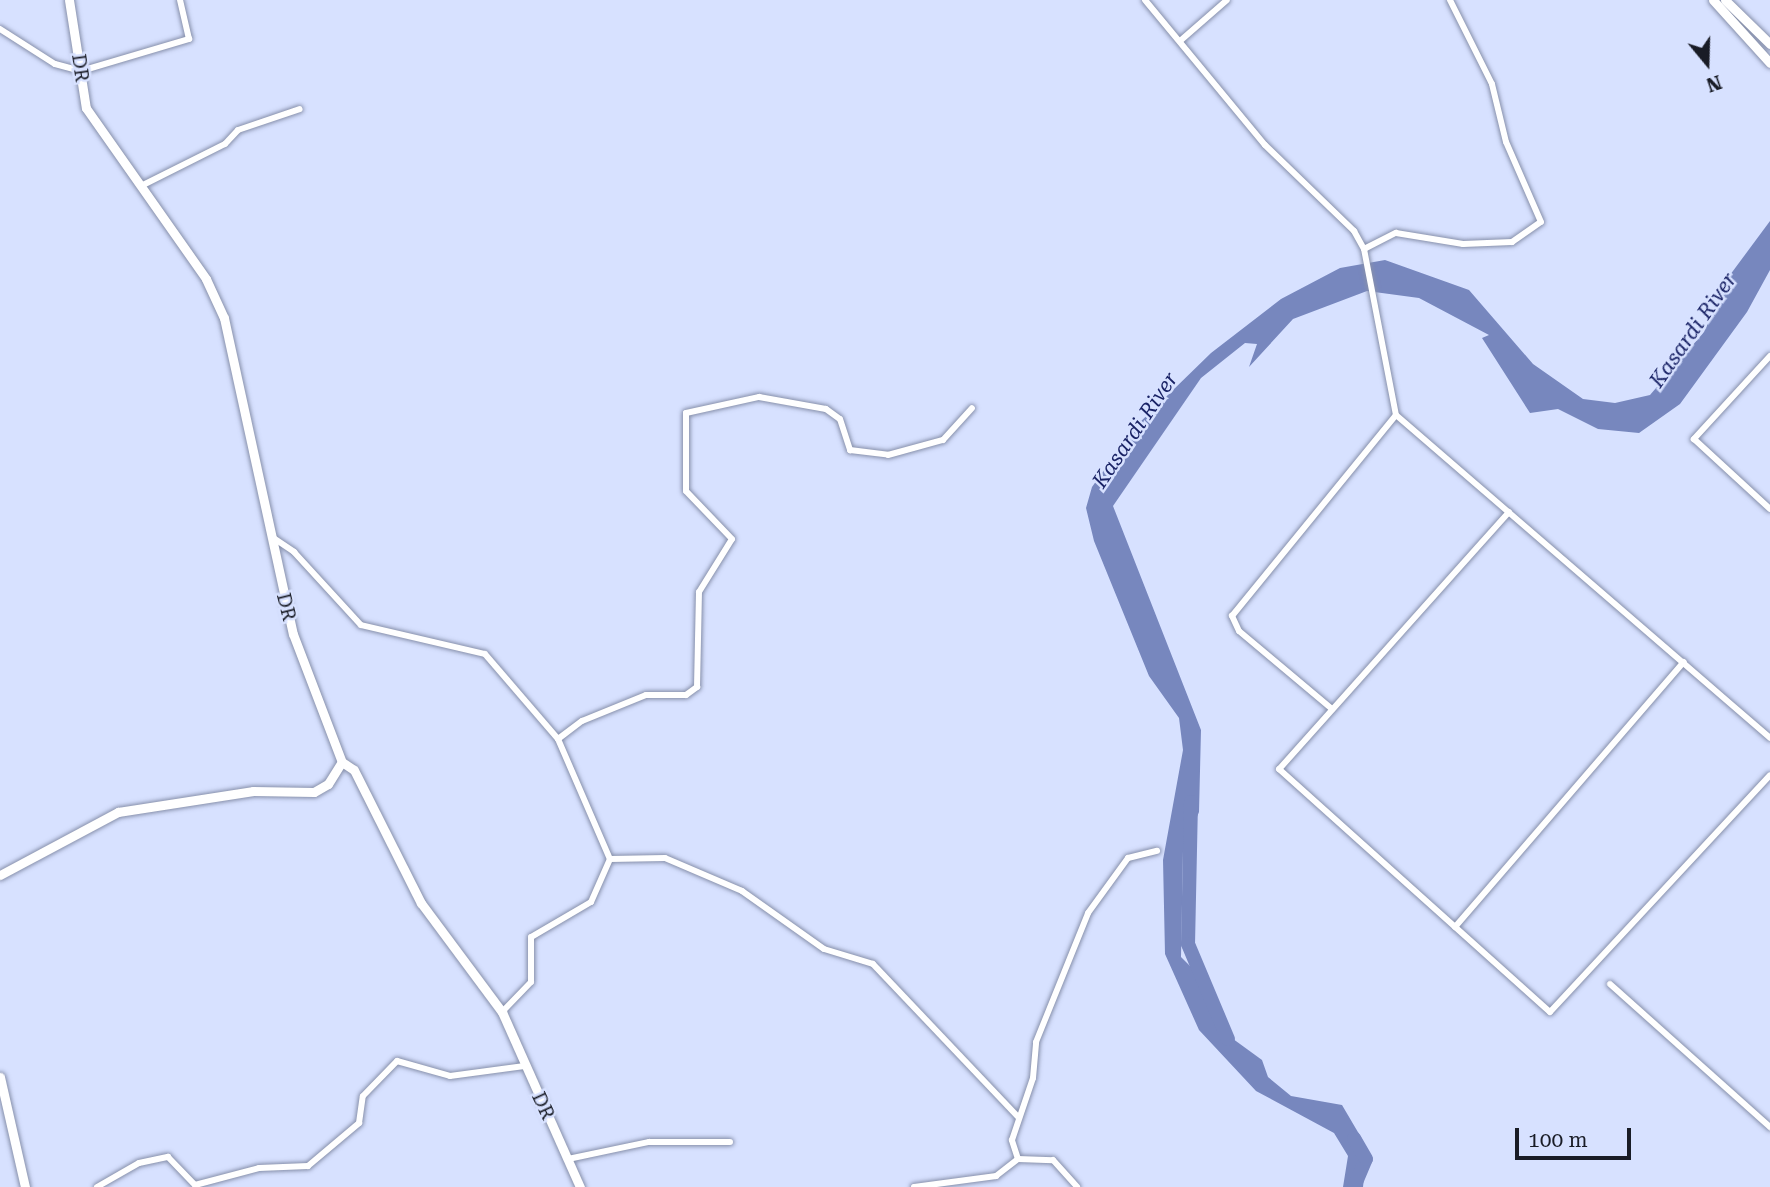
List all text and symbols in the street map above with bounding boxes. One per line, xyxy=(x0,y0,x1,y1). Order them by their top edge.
north arrow xyxy=(1672,28,1742,98)
street label: DR xyxy=(67,53,93,83)
text: N xyxy=(1703,70,1725,97)
water label: Kasardi River xyxy=(1644,268,1742,392)
water label: Kasardi River xyxy=(1087,367,1183,493)
street label: DR xyxy=(272,591,300,623)
street label: DR xyxy=(527,1089,559,1123)
scale bar xyxy=(1518,1114,1634,1158)
text: 100 m xyxy=(1528,1128,1588,1152)

